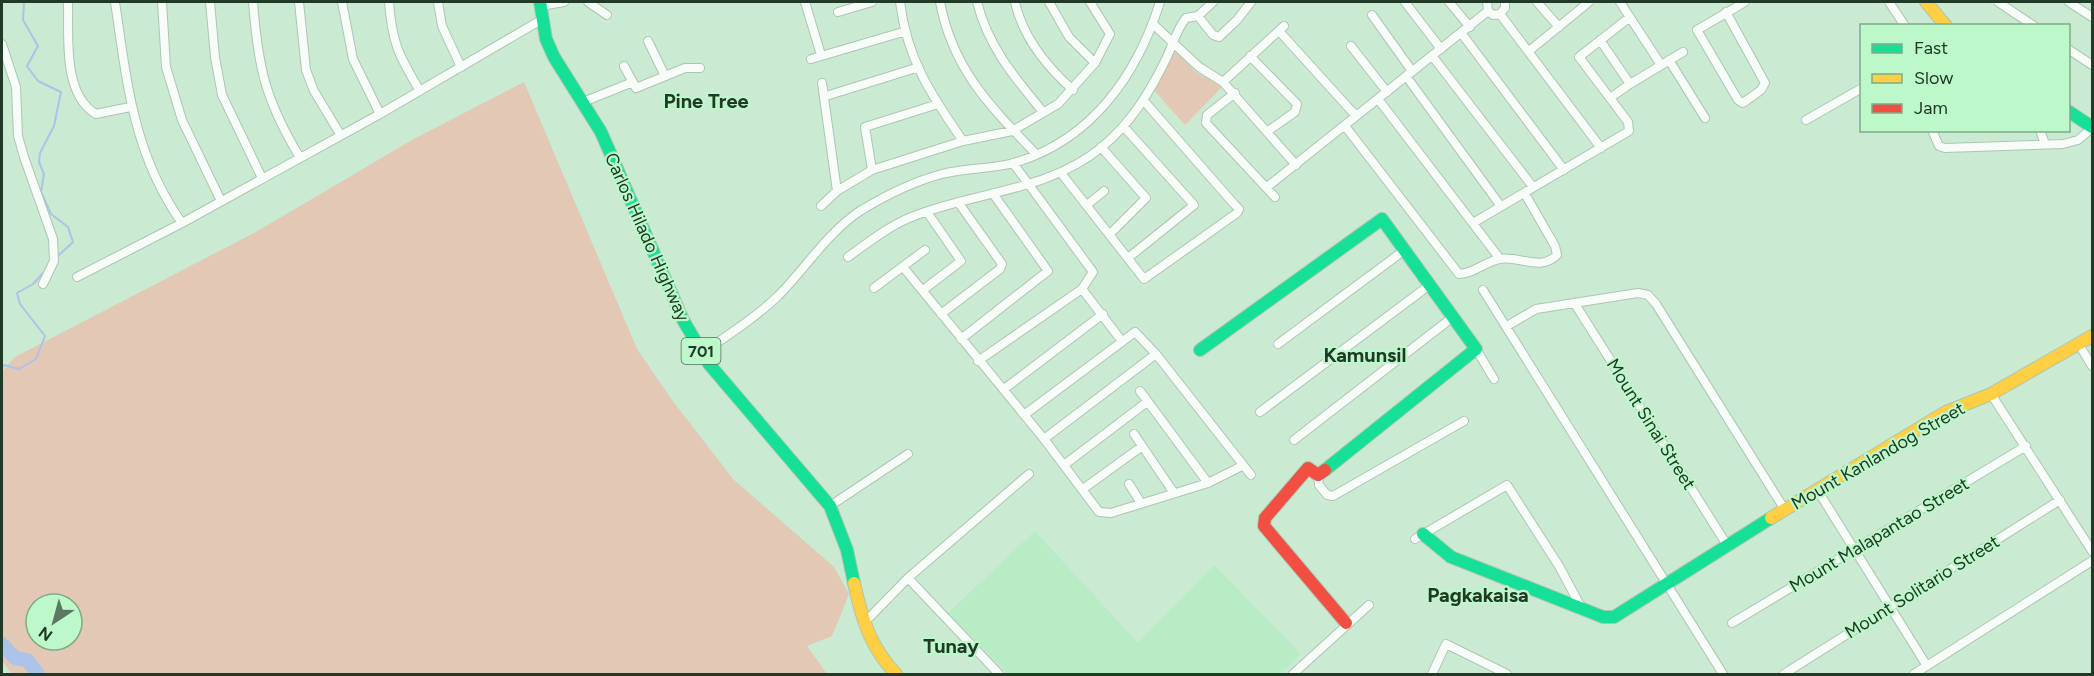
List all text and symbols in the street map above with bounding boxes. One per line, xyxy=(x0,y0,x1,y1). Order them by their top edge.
legend xyxy=(1860,24,2070,132)
text: Fast xyxy=(1914,37,1948,59)
text: Slow xyxy=(1914,67,1953,89)
district label: Pine Tree xyxy=(663,89,749,113)
text: Jam xyxy=(1914,97,1948,119)
street label: Carlos Hilado Highway xyxy=(600,149,694,325)
road number: 701 xyxy=(682,338,720,364)
district label: Kamunsil xyxy=(1323,343,1407,367)
street label: Mount Sinai Street xyxy=(1602,354,1700,494)
street label: Mount Kanlandog Street xyxy=(1787,397,1969,515)
street label: Mount Malapantao Street xyxy=(1785,473,1973,597)
street label: Mount Solitario Street xyxy=(1841,530,2004,644)
district label: Pagkakaisa xyxy=(1427,583,1529,607)
north arrow xyxy=(24,592,84,652)
text: N xyxy=(35,622,56,645)
district label: Tunay xyxy=(923,634,979,658)

